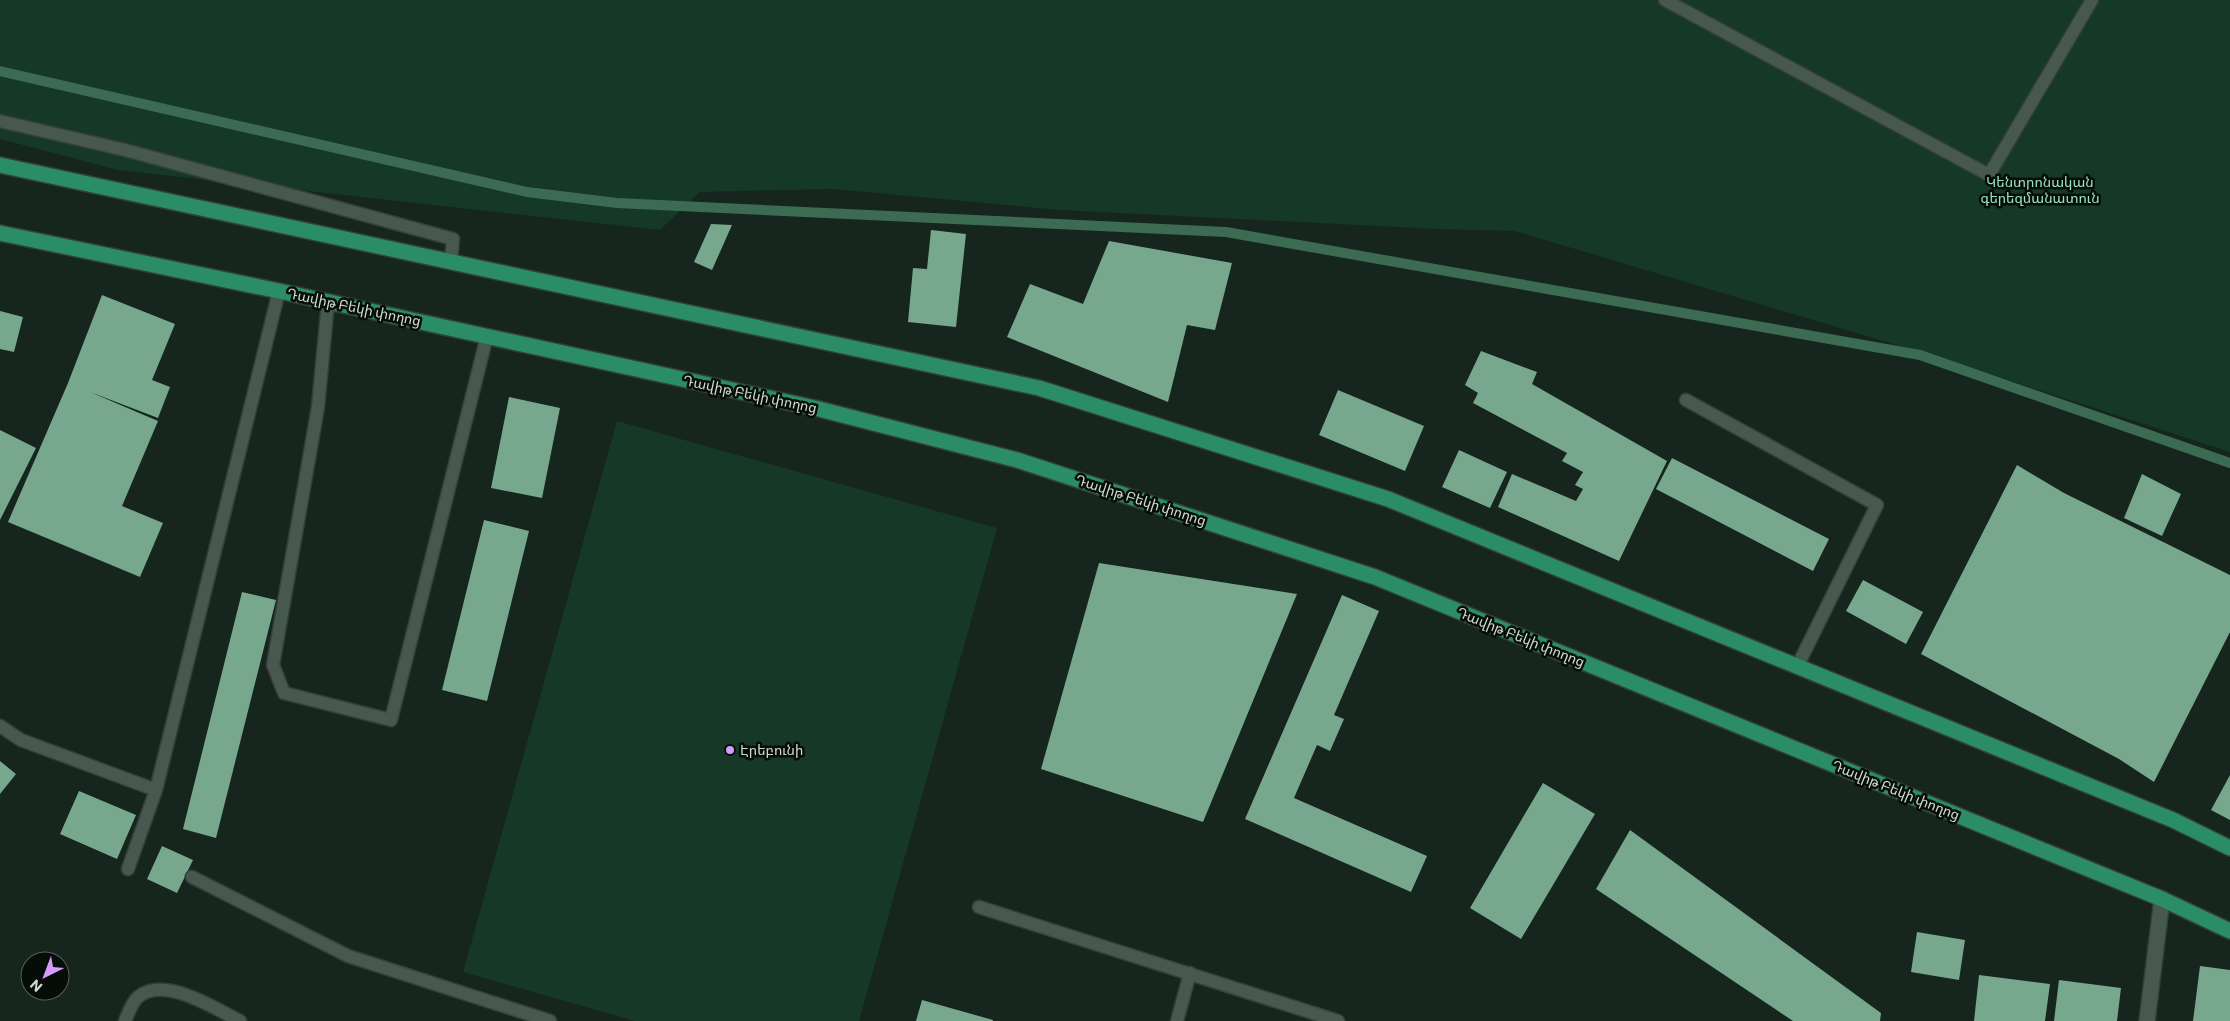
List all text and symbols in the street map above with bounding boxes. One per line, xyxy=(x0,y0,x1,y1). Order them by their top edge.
park label: Կենտրոնական գերեզմանատուն xyxy=(1980,173,2100,206)
street label: Դավիթ Բեկի փողոց xyxy=(286,284,423,329)
street label: Դավիթ Բեկի փողոց xyxy=(682,371,819,416)
street label: Դավիթ Բեկի փողոց xyxy=(1074,470,1209,529)
street label: Դավիթ Բեկի փողոց xyxy=(1455,603,1588,670)
place label: Էրեբունի xyxy=(740,741,803,758)
marker: Էրեբունի xyxy=(724,744,736,756)
street label: Դավիթ Բեկի փողոց xyxy=(1830,756,1963,823)
north arrow xyxy=(20,951,70,1001)
text: N xyxy=(26,976,46,996)

